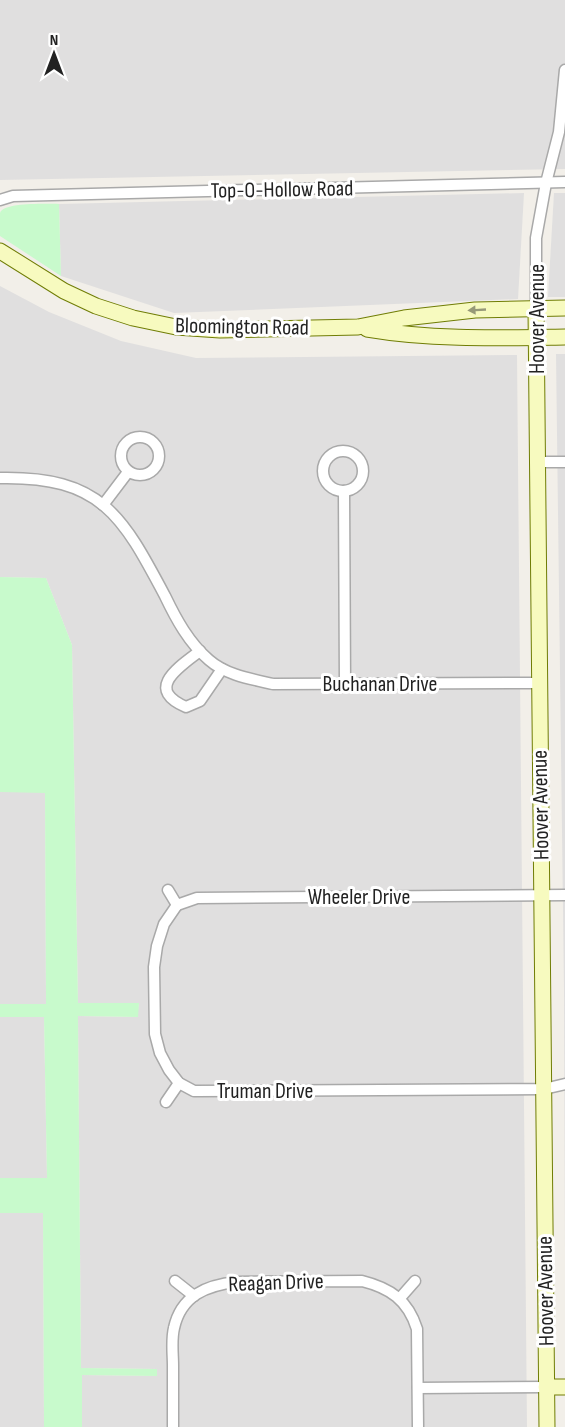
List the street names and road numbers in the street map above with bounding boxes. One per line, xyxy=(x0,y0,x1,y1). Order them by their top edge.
street label: Top-O-Hollow Road xyxy=(210,175,354,205)
street label: Hoover Avenue xyxy=(524,264,551,374)
street label: Bloomington Road xyxy=(175,312,309,342)
street label: Buchanan Drive xyxy=(323,671,437,698)
street label: Hoover Avenue xyxy=(527,750,555,860)
street label: Wheeler Drive xyxy=(308,884,410,911)
street label: Truman Drive xyxy=(217,1078,313,1105)
street label: Hoover Avenue xyxy=(532,1236,560,1346)
street label: Reagan Drive xyxy=(228,1268,324,1298)

